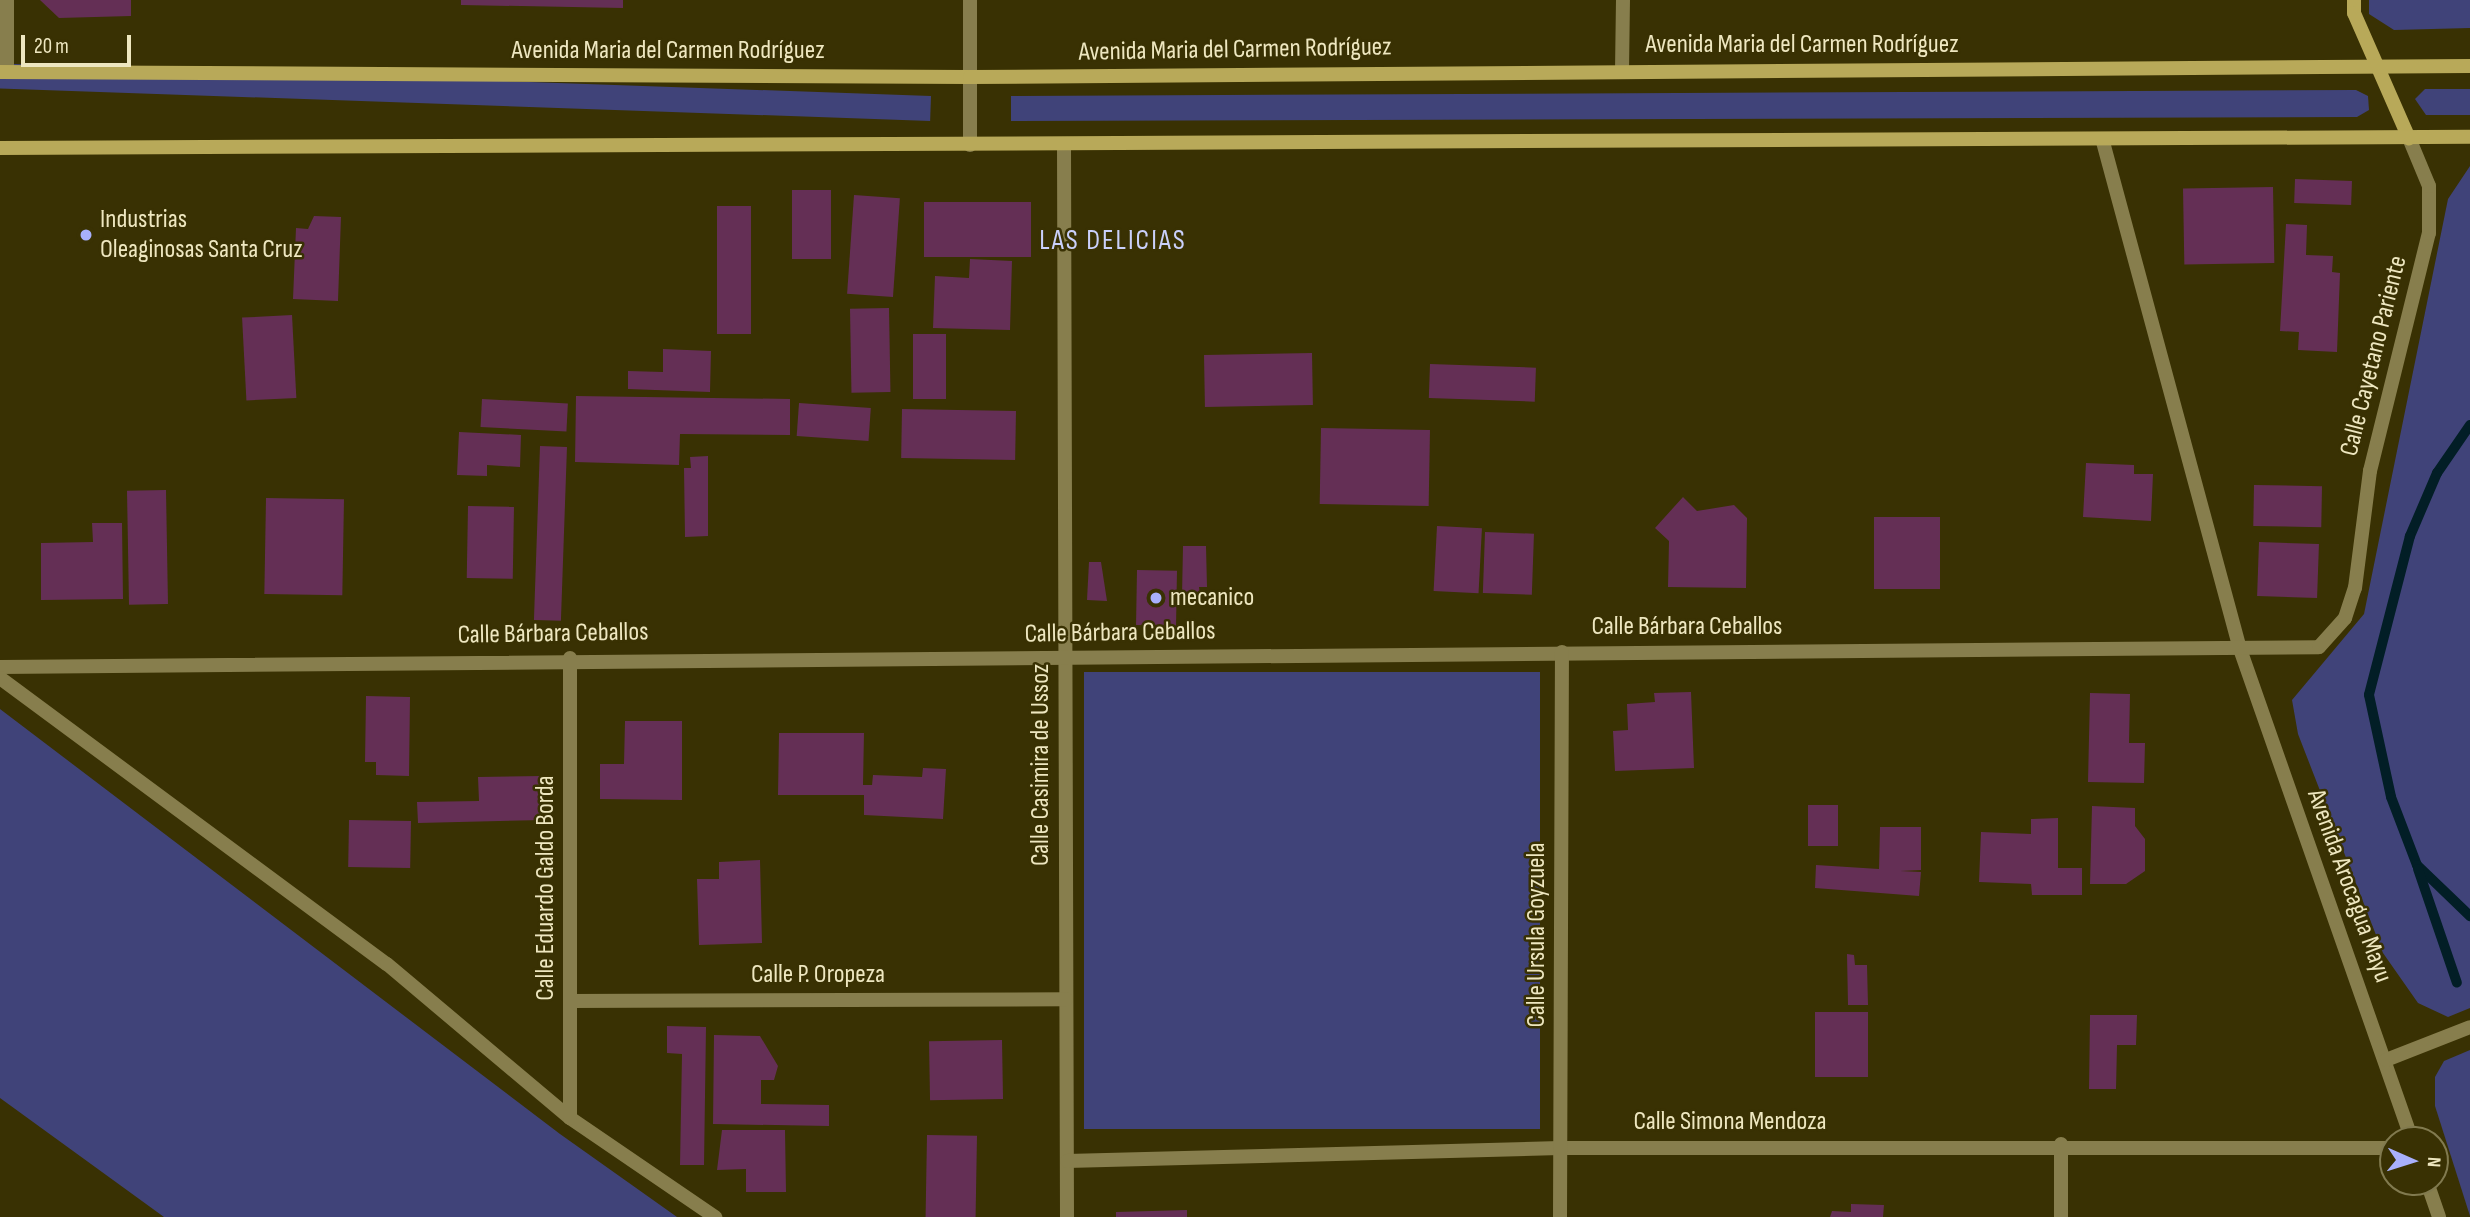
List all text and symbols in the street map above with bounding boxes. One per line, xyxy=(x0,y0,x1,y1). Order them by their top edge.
scale bar xyxy=(24,21,135,65)
street label: Avenida Maria del Carmen Rodríguez xyxy=(1646,29,1958,61)
street label: Avenida Maria del Carmen Rodríguez xyxy=(1078,32,1392,68)
text: 20 m xyxy=(34,34,69,59)
street label: Avenida Maria del Carmen Rodríguez xyxy=(512,35,824,67)
place label: Industrias Oleaginosas Santa Cruz xyxy=(100,204,303,266)
district label: LAS DELICIAS xyxy=(1041,224,1185,258)
marker: Industrias Oleaginosas Santa Cruz xyxy=(78,227,94,243)
street label: Calle Cayetano Pariente xyxy=(2334,253,2414,459)
place label: mecanico xyxy=(1170,582,1254,614)
marker: mecanico xyxy=(1148,590,1164,606)
street label: Calle Bárbara Ceballos xyxy=(1592,611,1782,643)
street label: Calle Bárbara Ceballos xyxy=(1024,616,1216,650)
street label: Calle Bárbara Ceballos xyxy=(457,617,649,651)
street label: Calle Casimira de Ussoz xyxy=(1025,664,1057,866)
street label: Calle Eduardo Galdo Borda xyxy=(530,775,562,1001)
street label: Avenida Arocagua Mayu xyxy=(2300,785,2398,987)
street label: Calle Ursula Goyzuela xyxy=(1521,843,1553,1027)
street label: Calle P. Oropeza xyxy=(751,959,885,991)
street label: Calle Simona Mendoza xyxy=(1634,1106,1826,1138)
north arrow xyxy=(2379,1126,2449,1196)
text: N xyxy=(2422,1156,2445,1168)

